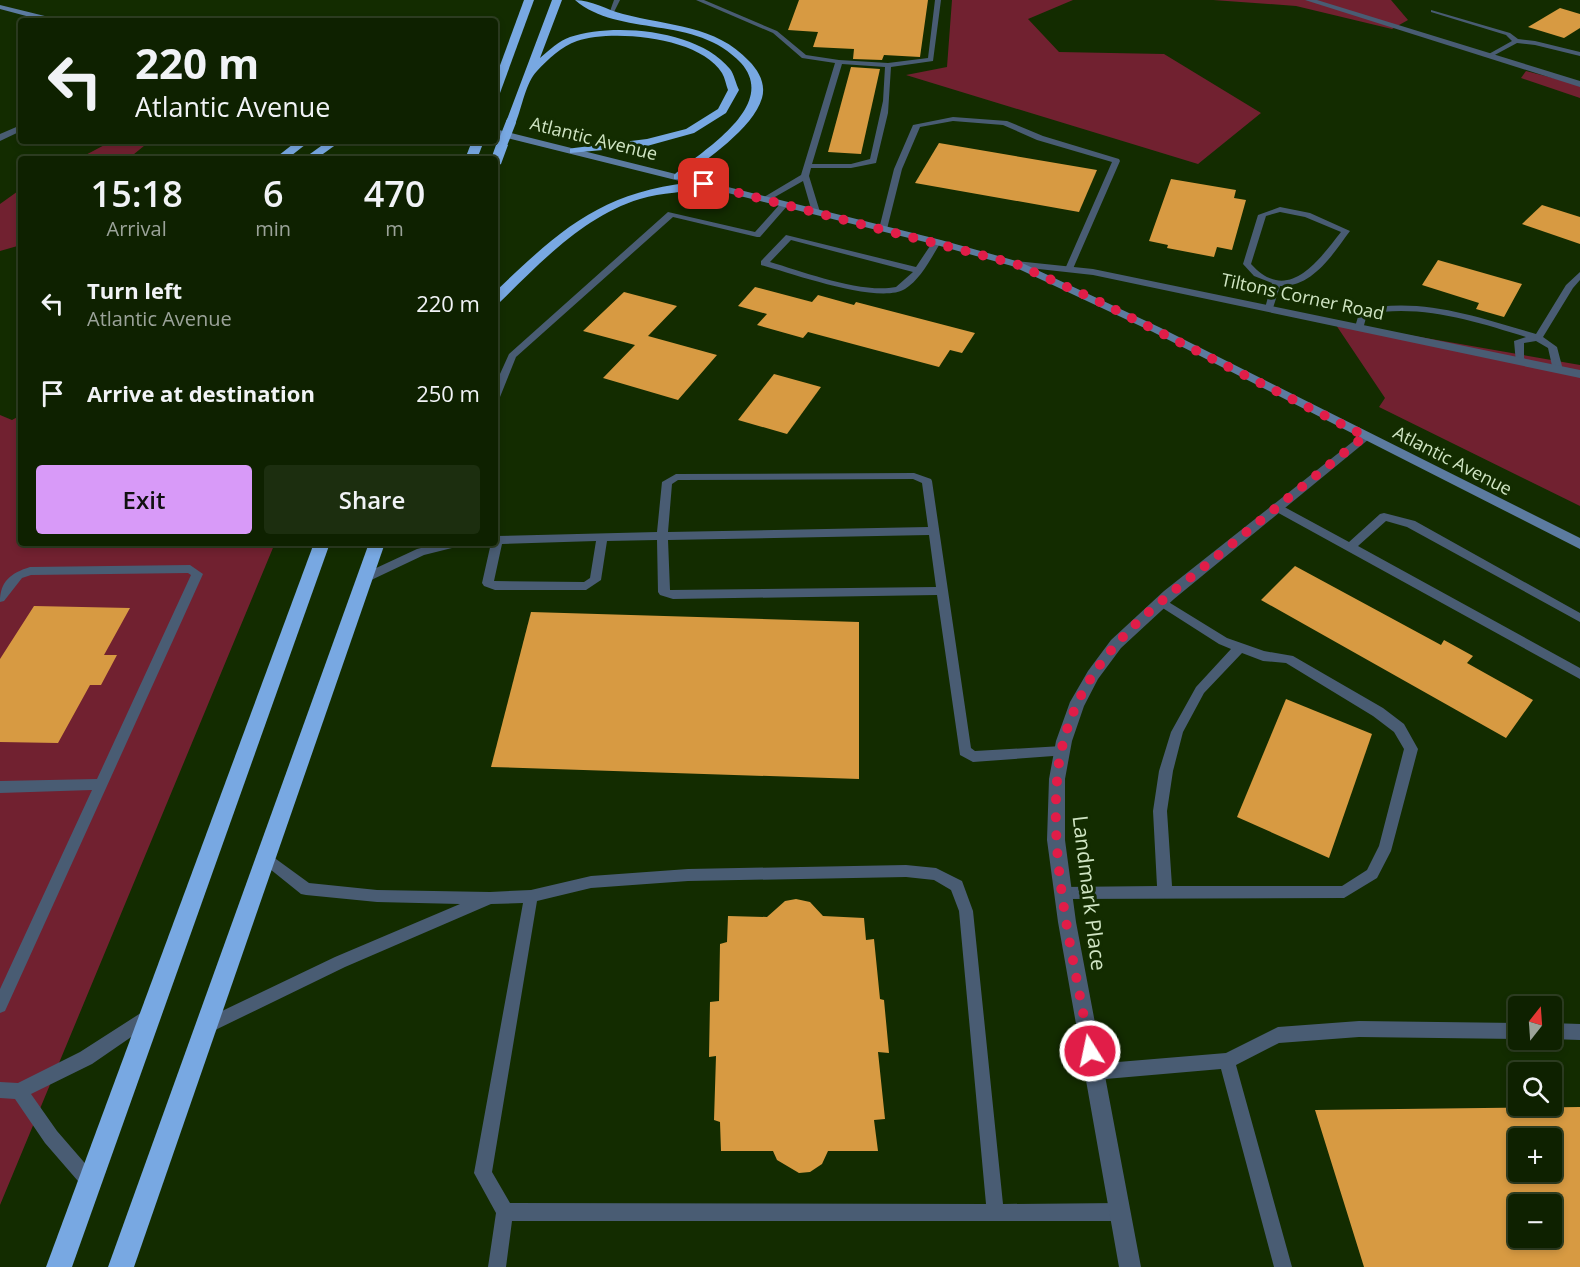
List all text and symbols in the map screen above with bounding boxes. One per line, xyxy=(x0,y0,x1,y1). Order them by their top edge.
text: 220 m xyxy=(135,34,259,91)
icon: left xyxy=(36,42,114,120)
text: Atlantic Avenue xyxy=(135,88,330,125)
street label: Atlantic Avenue xyxy=(528,111,660,165)
pin xyxy=(678,158,729,209)
icon: arrive xyxy=(687,167,720,200)
text: 15:18 xyxy=(91,169,183,218)
text: 6 xyxy=(263,169,284,218)
text: 470 xyxy=(364,169,425,218)
text: Arrival xyxy=(107,215,167,242)
text: min xyxy=(255,215,291,242)
text: m xyxy=(385,215,404,242)
street label: Tiltons Corner Road xyxy=(1219,267,1387,325)
text: Turn left xyxy=(87,275,182,305)
icon: left xyxy=(36,287,69,320)
text: 220 m xyxy=(416,288,480,318)
text: Atlantic Avenue xyxy=(87,305,232,332)
icon: arrive xyxy=(36,377,69,410)
text: Arrive at destination xyxy=(87,378,315,408)
text: 250 m xyxy=(416,378,480,408)
street label: Atlantic Avenue xyxy=(1389,420,1517,500)
button: Exit xyxy=(36,465,252,534)
button: Share xyxy=(264,465,480,534)
street label: Landmark Place xyxy=(1067,814,1113,972)
north arrow xyxy=(1508,996,1562,1050)
map controls xyxy=(1508,996,1562,1248)
position arrow xyxy=(1058,1019,1122,1083)
button: search xyxy=(1508,1062,1562,1116)
button: + xyxy=(1508,1128,1562,1182)
button: − xyxy=(1508,1194,1562,1248)

